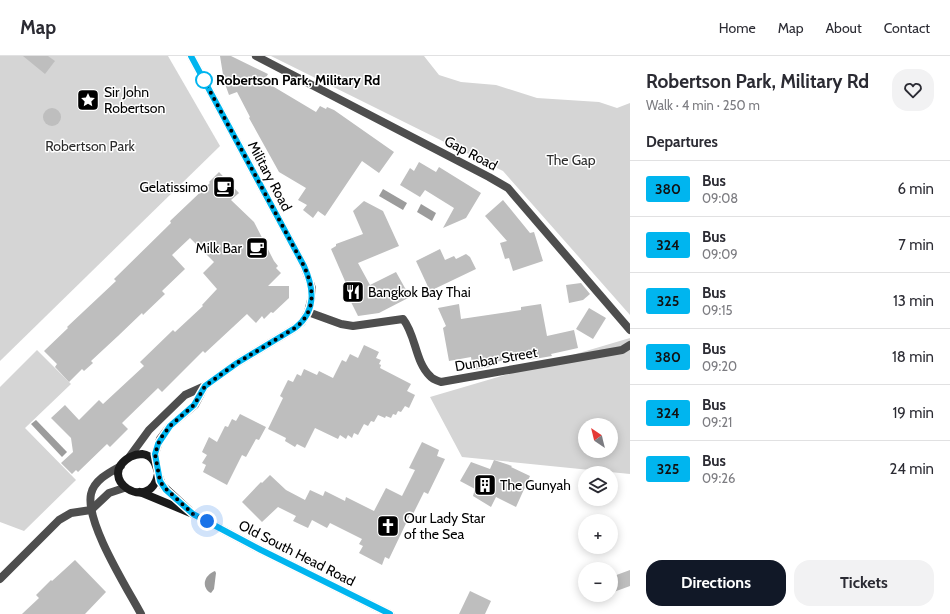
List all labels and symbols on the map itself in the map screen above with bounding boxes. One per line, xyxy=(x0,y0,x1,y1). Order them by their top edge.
marker: Robertson Park, Military Rd xyxy=(195,71,213,89)
place label: Robertson Park, Military Rd xyxy=(216,71,380,89)
place label: Sir John Robertson xyxy=(104,83,165,117)
place icon: Sir John Robertson xyxy=(75,87,101,113)
street label: Gap Road xyxy=(441,132,501,174)
park label: Robertson Park xyxy=(45,137,136,155)
street label: Military Road xyxy=(244,138,296,214)
park label: The Gap xyxy=(546,151,596,169)
cafe icon: Gelatissimo xyxy=(211,174,237,200)
place label: Gelatissimo xyxy=(139,178,208,196)
cafe icon: Milk Bar xyxy=(244,235,270,261)
place label: Milk Bar xyxy=(196,239,243,257)
restaurant icon: Bangkok Bay Thai xyxy=(340,279,366,305)
place label: Bangkok Bay Thai xyxy=(368,283,471,301)
street label: Dunbar Street xyxy=(453,343,539,375)
north arrow xyxy=(578,418,618,458)
building icon: The Gunyah xyxy=(472,472,498,498)
place label: The Gunyah xyxy=(500,476,571,494)
place label: Our Lady Star of the Sea xyxy=(404,509,486,543)
your location xyxy=(197,511,217,531)
church icon: Our Lady Star of the Sea xyxy=(375,513,401,539)
street label: Old South Head Road xyxy=(236,516,358,590)

